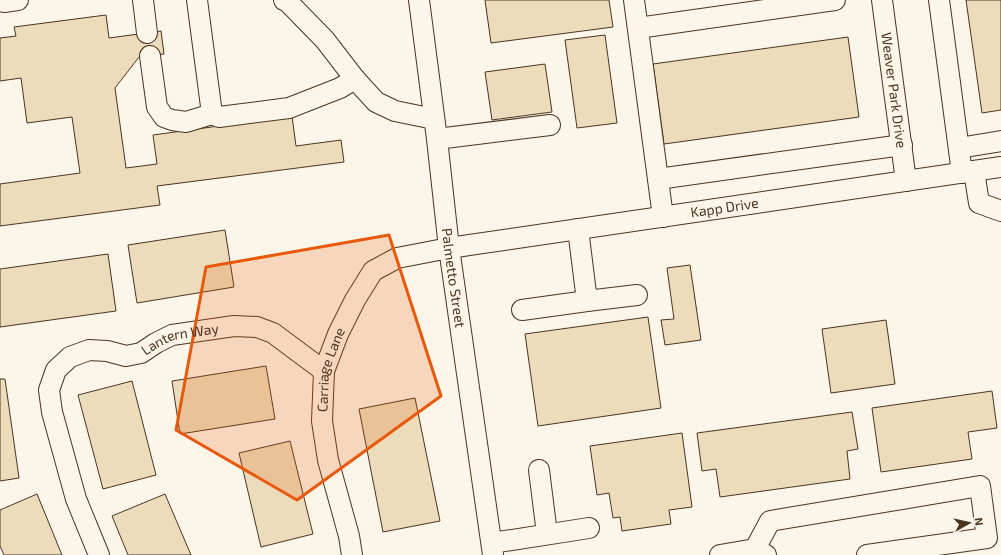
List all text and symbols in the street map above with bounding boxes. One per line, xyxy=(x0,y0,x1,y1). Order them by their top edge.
street label: Weaver Park Drive xyxy=(878,31,911,149)
street label: Kapp Drive xyxy=(689,194,760,220)
street label: Palmetto Street xyxy=(439,227,469,329)
street label: Lantern Way xyxy=(138,319,220,359)
street label: Carriage Lane xyxy=(313,324,348,412)
north arrow xyxy=(949,503,989,543)
text: N xyxy=(972,517,986,526)

